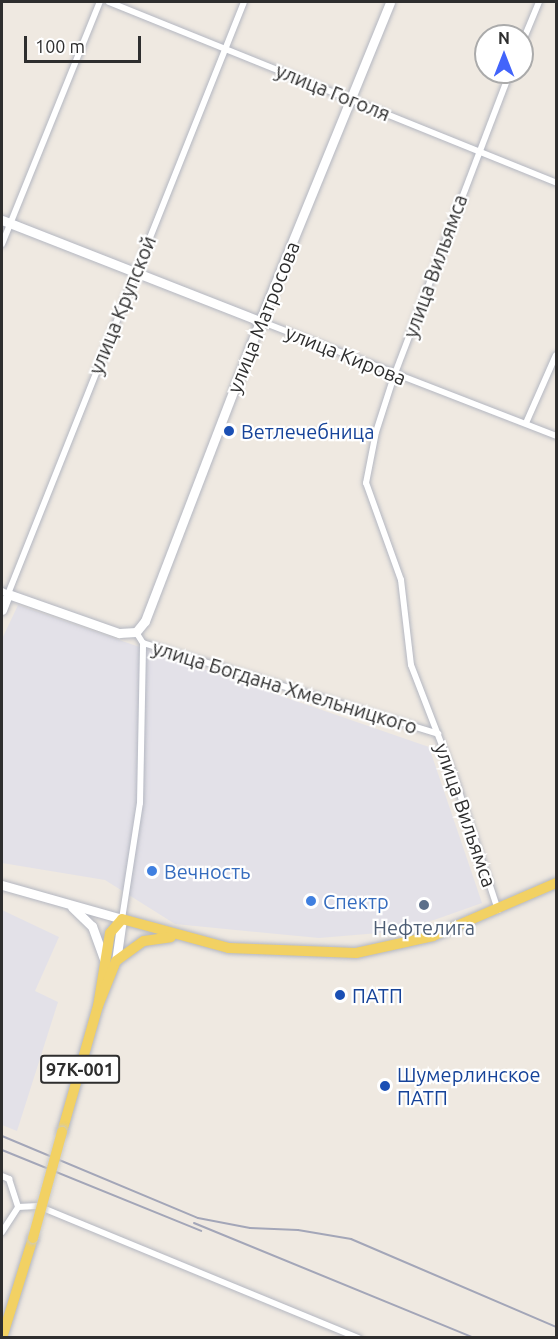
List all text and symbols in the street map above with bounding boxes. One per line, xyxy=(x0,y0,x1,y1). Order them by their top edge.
scale bar xyxy=(27,24,144,62)
north arrow xyxy=(474,24,534,84)
text: N xyxy=(498,29,510,47)
text: 100 m xyxy=(35,36,85,56)
street label: улица Гоголя xyxy=(272,58,394,126)
street label: улица Вильямса xyxy=(398,191,472,341)
street label: улица Крупской xyxy=(83,232,161,378)
street label: улица Матросова xyxy=(222,238,304,396)
street label: улица Кирова xyxy=(282,320,410,390)
place label: Ветлечебница xyxy=(241,419,374,443)
marker: Ветлечебница xyxy=(222,424,236,438)
street label: улица Богдана Хмельницкого xyxy=(150,635,420,739)
street label: улица Вильямса xyxy=(430,740,502,890)
place label: Вечность xyxy=(164,859,250,883)
marker: Вечность xyxy=(145,864,159,878)
place label: Спектр xyxy=(323,889,389,913)
marker: Спектр xyxy=(304,894,318,908)
marker: Нефтелига xyxy=(417,898,431,912)
place label: Нефтелига xyxy=(373,915,475,939)
place label: ПАТП xyxy=(352,983,403,1007)
marker: ПАТП xyxy=(333,988,347,1002)
road number: 97К-001 xyxy=(40,1054,121,1084)
place label: Шумерлинское ПАТП xyxy=(397,1062,541,1109)
marker: Шумерлинское ПАТП xyxy=(378,1079,392,1093)

